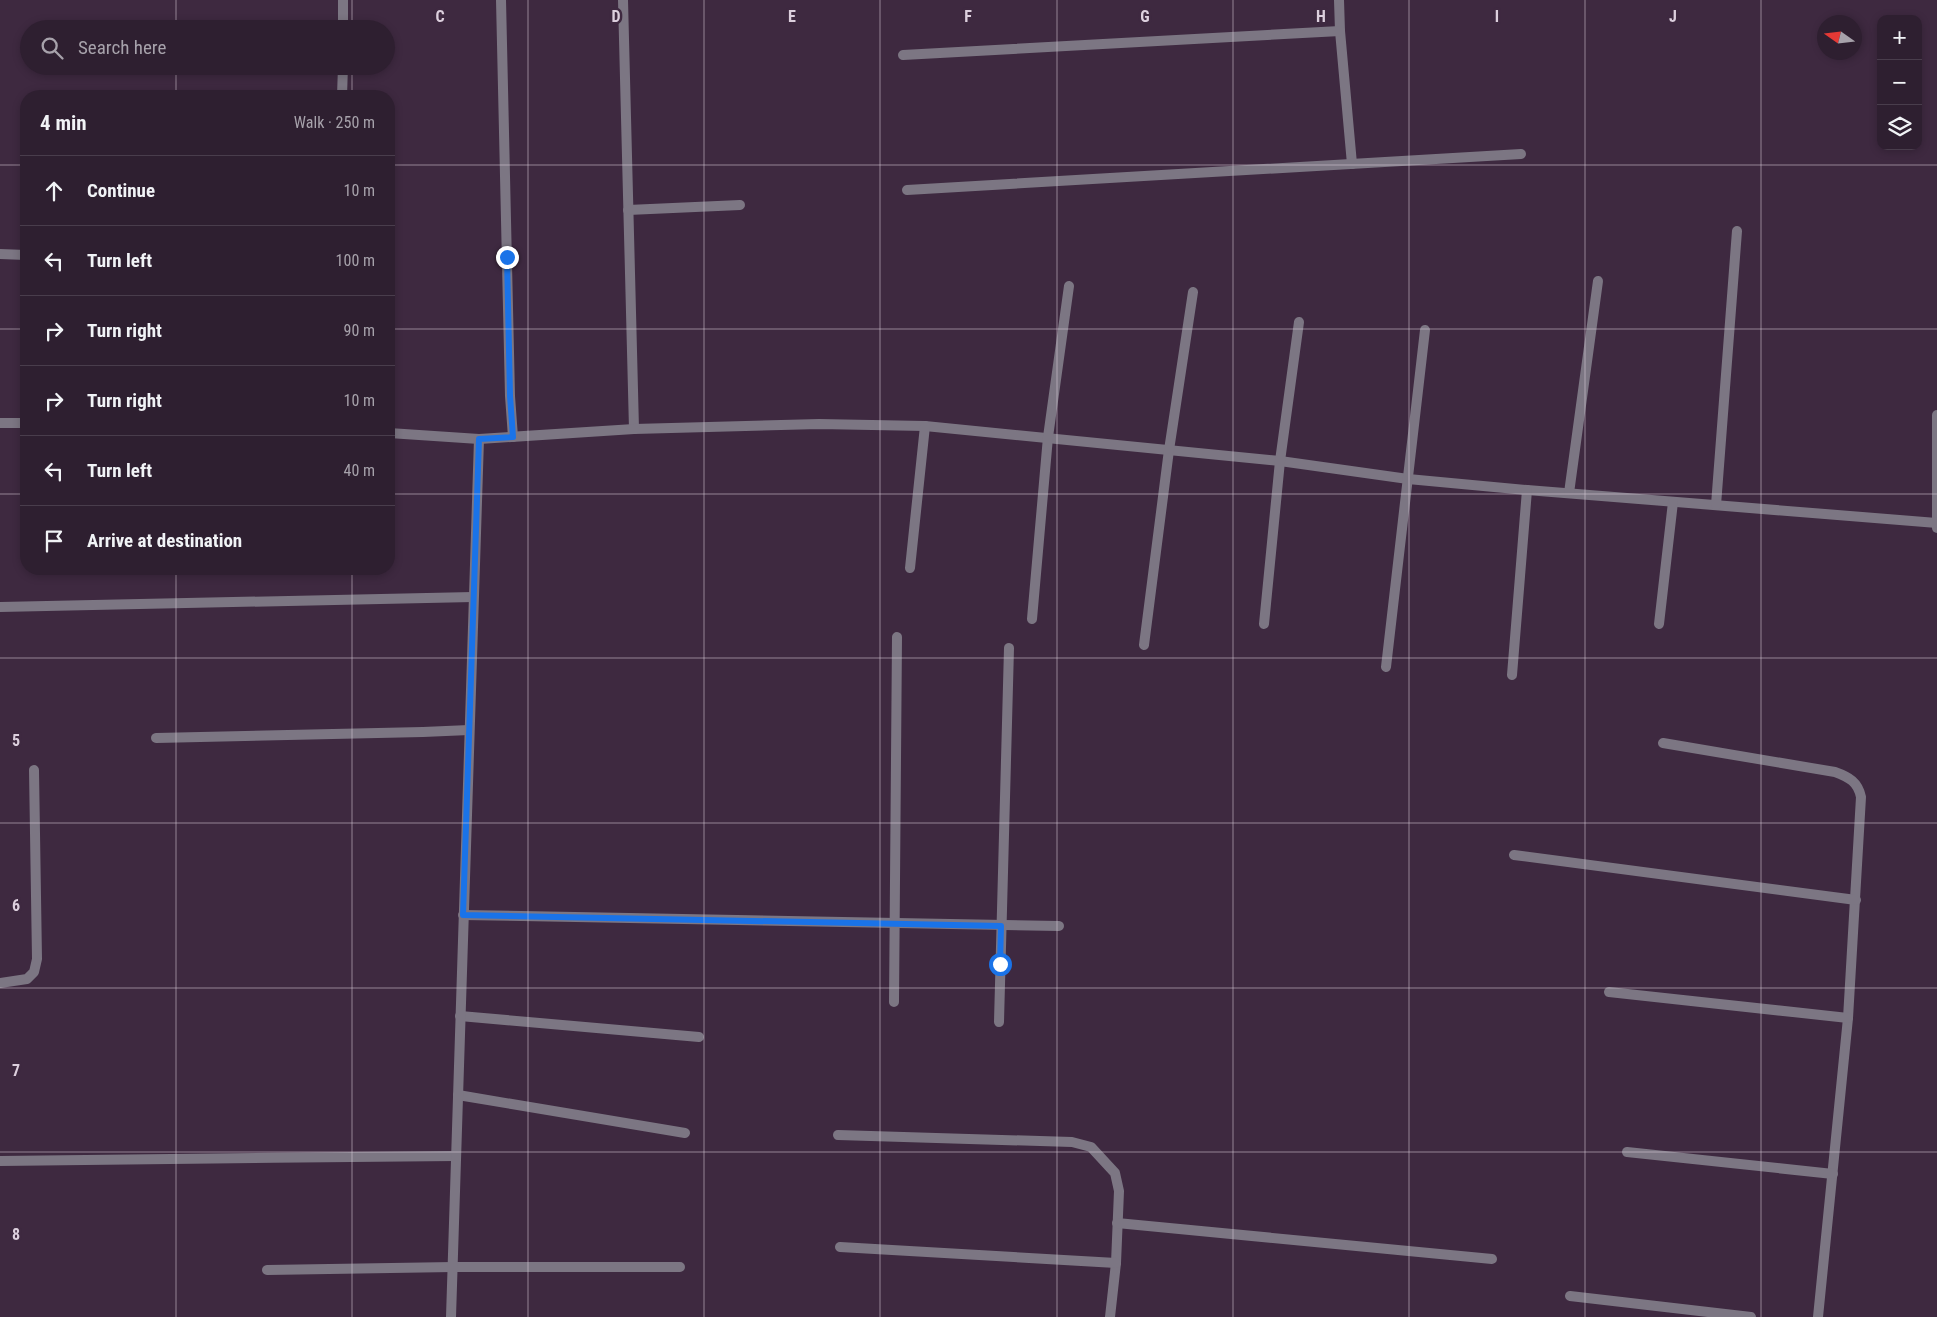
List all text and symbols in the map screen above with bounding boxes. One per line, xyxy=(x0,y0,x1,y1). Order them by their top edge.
text: C xyxy=(435,7,445,26)
text: D xyxy=(611,7,621,26)
text: E xyxy=(788,7,796,26)
text: F xyxy=(964,7,972,26)
text: G xyxy=(1140,7,1150,26)
text: H xyxy=(1316,7,1326,26)
text: I xyxy=(1495,7,1499,26)
text: J xyxy=(1669,7,1677,26)
north arrow xyxy=(1817,15,1862,60)
map controls xyxy=(1877,15,1922,150)
button: + xyxy=(1877,15,1922,60)
search box xyxy=(20,20,395,75)
icon: search xyxy=(38,34,66,62)
text: Search here xyxy=(78,36,166,59)
button: − xyxy=(1877,60,1922,105)
button: layers xyxy=(1877,105,1922,150)
text: 4 min xyxy=(40,111,87,135)
text: Walk · 250 m xyxy=(294,113,375,132)
icon: ahead xyxy=(40,177,68,205)
text: Continue xyxy=(87,179,155,202)
text: 10 m xyxy=(343,181,375,200)
route end xyxy=(496,246,519,269)
icon: left xyxy=(40,247,68,275)
text: Turn left xyxy=(87,249,152,272)
text: 100 m xyxy=(336,251,375,270)
icon: right xyxy=(40,317,68,345)
text: Turn right xyxy=(87,319,162,342)
text: 90 m xyxy=(343,321,375,340)
icon: right xyxy=(40,387,68,415)
text: Turn right xyxy=(87,389,162,412)
text: 10 m xyxy=(343,391,375,410)
icon: left xyxy=(40,457,68,485)
text: Turn left xyxy=(87,459,152,482)
text: 40 m xyxy=(343,461,375,480)
icon: arrive xyxy=(40,527,68,555)
text: Arrive at destination xyxy=(87,529,242,552)
text: 5 xyxy=(12,731,20,750)
text: 6 xyxy=(12,896,20,915)
route start xyxy=(989,953,1012,976)
text: 7 xyxy=(12,1061,20,1080)
text: 8 xyxy=(12,1225,20,1244)

